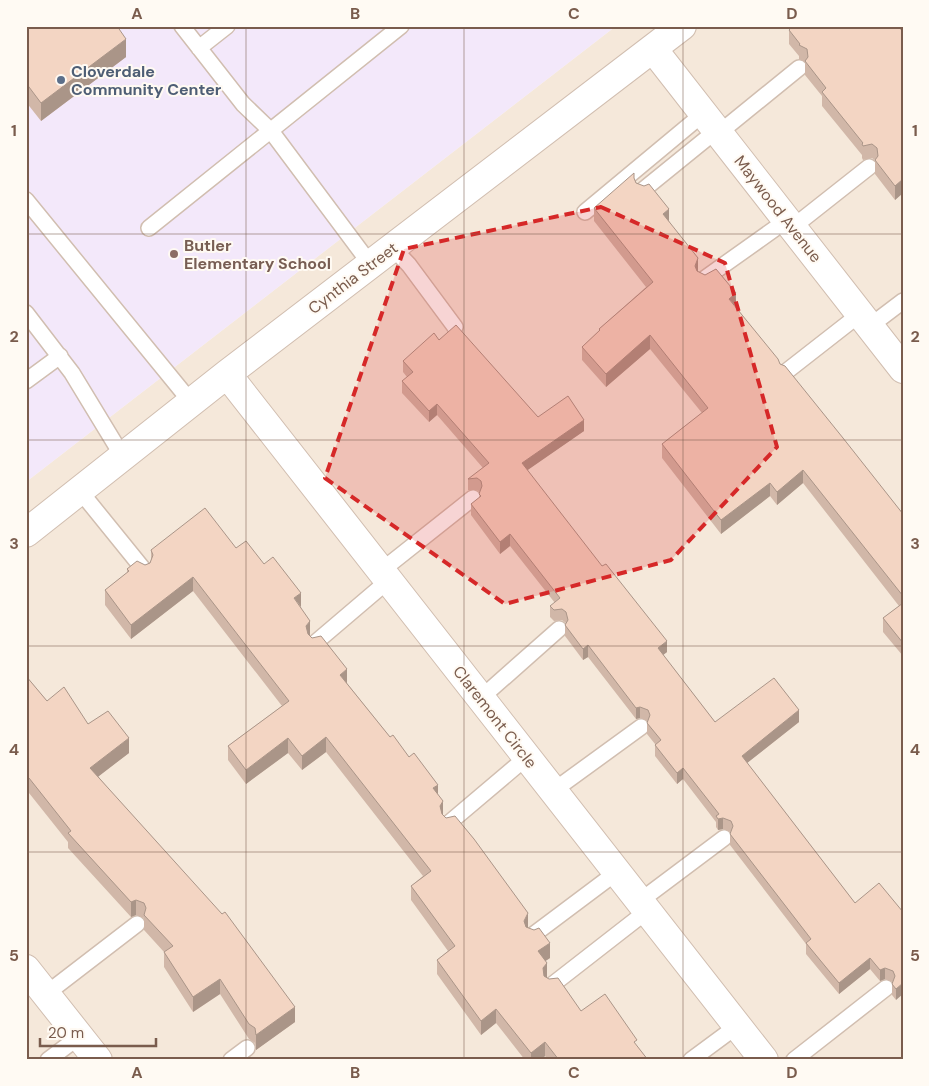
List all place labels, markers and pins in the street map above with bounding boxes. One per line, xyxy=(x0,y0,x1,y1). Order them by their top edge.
place label: Cloverdale Community Center xyxy=(71,61,222,100)
marker: Cloverdale Community Center xyxy=(55,74,67,86)
place label: Butler Elementary School xyxy=(184,235,331,274)
marker: Butler Elementary School xyxy=(168,248,180,260)

